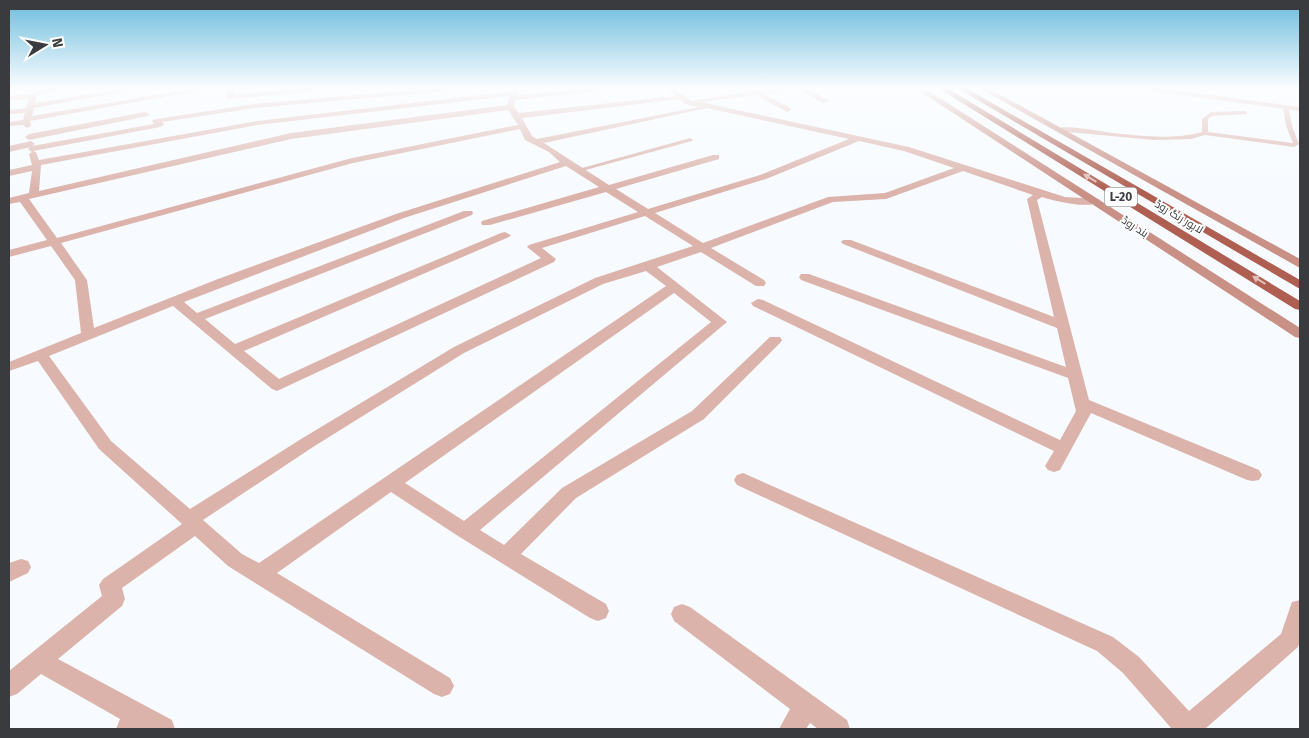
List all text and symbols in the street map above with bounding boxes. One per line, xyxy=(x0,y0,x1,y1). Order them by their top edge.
north arrow xyxy=(20,20,70,70)
text: N xyxy=(48,37,66,49)
one-way arrow xyxy=(1083,173,1096,182)
road number: L-20 xyxy=(1105,188,1137,206)
street label: لاہور رنگ روڈ xyxy=(1152,197,1206,237)
street label: بند روڈ xyxy=(1119,214,1151,240)
one-way arrow xyxy=(1252,276,1265,285)

